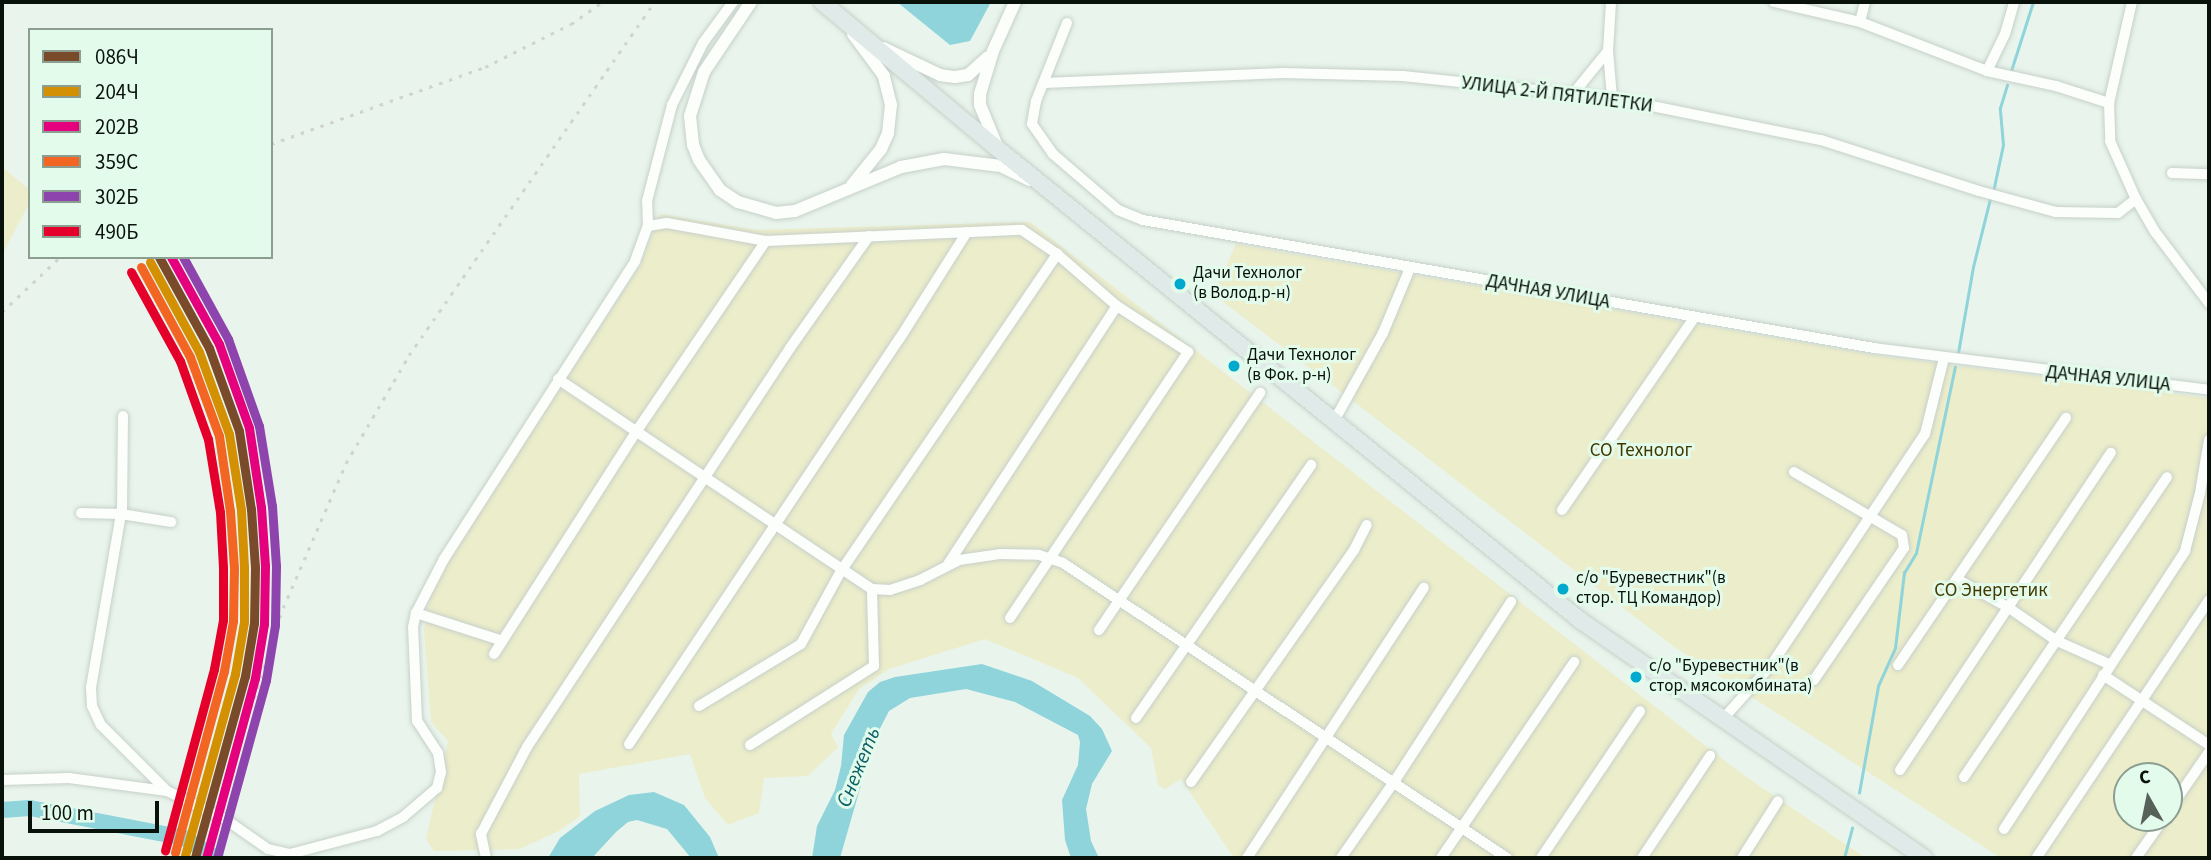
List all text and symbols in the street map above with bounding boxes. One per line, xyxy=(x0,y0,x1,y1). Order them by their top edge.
legend xyxy=(28,28,273,259)
text: 086Ч xyxy=(95,42,139,72)
street label: УЛИЦА 2-Й ПЯТИЛЕТКИ xyxy=(1460,72,1654,118)
text: 204Ч xyxy=(95,77,139,107)
text: 202В xyxy=(95,112,139,142)
text: 359С xyxy=(95,147,138,177)
text: 302Б xyxy=(95,182,139,212)
text: 490Б xyxy=(95,217,139,247)
place label: Дачи Технолог (в Волод.р-н) xyxy=(1193,264,1302,304)
street label: ДАЧНАЯ УЛИЦА xyxy=(1484,270,1612,314)
marker: Дачи Технолог (в Волод.р-н) xyxy=(1173,277,1187,291)
place label: Дачи Технолог (в Фок. р-н) xyxy=(1247,346,1356,386)
marker: Дачи Технолог (в Фок. р-н) xyxy=(1227,359,1241,373)
street label: ДАЧНАЯ УЛИЦА xyxy=(2044,361,2172,397)
park label: СО Технолог xyxy=(1590,440,1692,462)
place label: с/о "Буревестник"(в стор. ТЦ Командор) xyxy=(1576,569,1726,609)
park label: СО Энергетик xyxy=(1934,580,2048,602)
marker: с/о "Буревестник"(в стор. ТЦ Командор) xyxy=(1556,582,1570,596)
place label: с/о "Буревестник"(в стор. мясокомбината) xyxy=(1649,657,1812,697)
marker: с/о "Буревестник"(в стор. мясокомбината) xyxy=(1629,670,1643,684)
water label: Снежеть xyxy=(831,723,885,811)
north arrow xyxy=(2113,762,2183,832)
text: С xyxy=(2137,764,2153,792)
scale bar xyxy=(32,786,163,830)
text: 100 m xyxy=(41,798,94,828)

